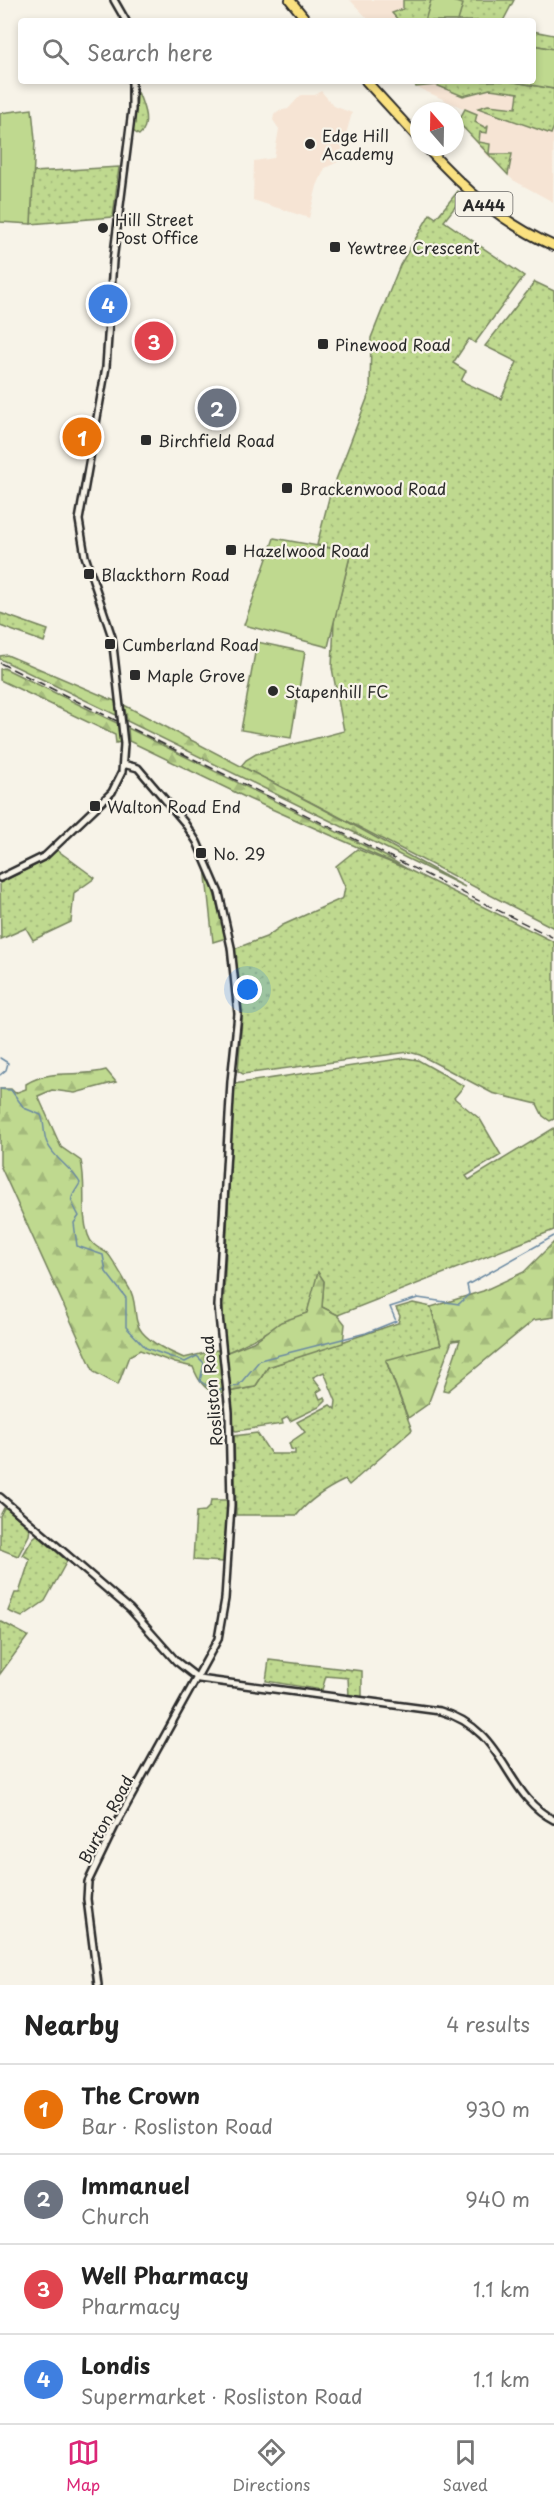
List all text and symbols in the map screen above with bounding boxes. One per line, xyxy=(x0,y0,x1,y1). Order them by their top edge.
search box xyxy=(18,18,536,84)
icon: search xyxy=(39,35,72,68)
text: Search here xyxy=(87,35,213,68)
north arrow xyxy=(410,102,464,156)
place label: Edge Hill Academy xyxy=(322,123,394,165)
marker: Edge Hill Academy xyxy=(303,137,317,151)
road number: A444 xyxy=(456,192,512,216)
place label: Hill Street Post Office xyxy=(115,207,199,249)
marker: Hill Street Post Office xyxy=(96,221,110,235)
place label: Yewtree Crescent xyxy=(347,235,480,259)
marker: Yewtree Crescent xyxy=(328,240,342,254)
pin: 4 xyxy=(88,282,128,326)
pin: 3 xyxy=(134,318,174,364)
place label: Pinewood Road xyxy=(335,332,451,356)
marker: Pinewood Road xyxy=(316,337,330,351)
pin: 2 xyxy=(198,386,236,430)
pin: 1 xyxy=(62,414,101,460)
place label: Birchfield Road xyxy=(158,428,275,452)
marker: Birchfield Road xyxy=(139,433,153,447)
place label: Brackenwood Road xyxy=(299,476,446,500)
marker: Brackenwood Road xyxy=(280,481,294,495)
place label: Hazelwood Road xyxy=(243,538,369,562)
marker: Hazelwood Road xyxy=(224,543,238,557)
place label: Blackthorn Road xyxy=(101,562,230,586)
marker: Blackthorn Road xyxy=(82,567,96,581)
place label: Cumberland Road xyxy=(122,632,259,656)
marker: Cumberland Road xyxy=(103,637,117,651)
place label: Maple Grove xyxy=(147,663,245,687)
marker: Maple Grove xyxy=(128,668,142,682)
place label: Stapenhill FC xyxy=(285,679,388,703)
marker: Stapenhill FC xyxy=(266,684,280,698)
place label: Walton Road End xyxy=(107,794,241,818)
marker: Walton Road End xyxy=(88,799,102,813)
place label: No. 29 xyxy=(213,841,265,865)
marker: No. 29 xyxy=(194,846,208,860)
your location xyxy=(233,975,262,1004)
street label: Rosliston Road xyxy=(194,1334,228,1448)
street label: Burton Road xyxy=(72,1771,138,1867)
text: Nearby xyxy=(24,2005,119,2044)
text: 4 results xyxy=(446,2009,530,2039)
text: The Crown xyxy=(81,2078,200,2111)
text: 1 xyxy=(39,2094,48,2124)
text: 930 m xyxy=(465,2094,530,2124)
text: Bar · Rosliston Road xyxy=(81,2111,273,2141)
text: Immanuel xyxy=(81,2168,190,2201)
text: 2 xyxy=(36,2184,51,2214)
text: 940 m xyxy=(465,2184,530,2214)
text: Church xyxy=(81,2201,150,2231)
text: Well Pharmacy xyxy=(81,2258,249,2291)
text: 3 xyxy=(37,2274,50,2304)
text: 1.1 km xyxy=(473,2274,530,2304)
text: Pharmacy xyxy=(81,2291,181,2321)
text: Londis xyxy=(81,2348,150,2381)
text: 4 xyxy=(37,2364,50,2394)
text: 1.1 km xyxy=(473,2364,530,2394)
text: Supermarket · Rosliston Road xyxy=(81,2381,363,2411)
tab: Map xyxy=(66,2436,100,2496)
tab: Directions xyxy=(232,2436,310,2496)
tab: Saved xyxy=(442,2436,488,2496)

